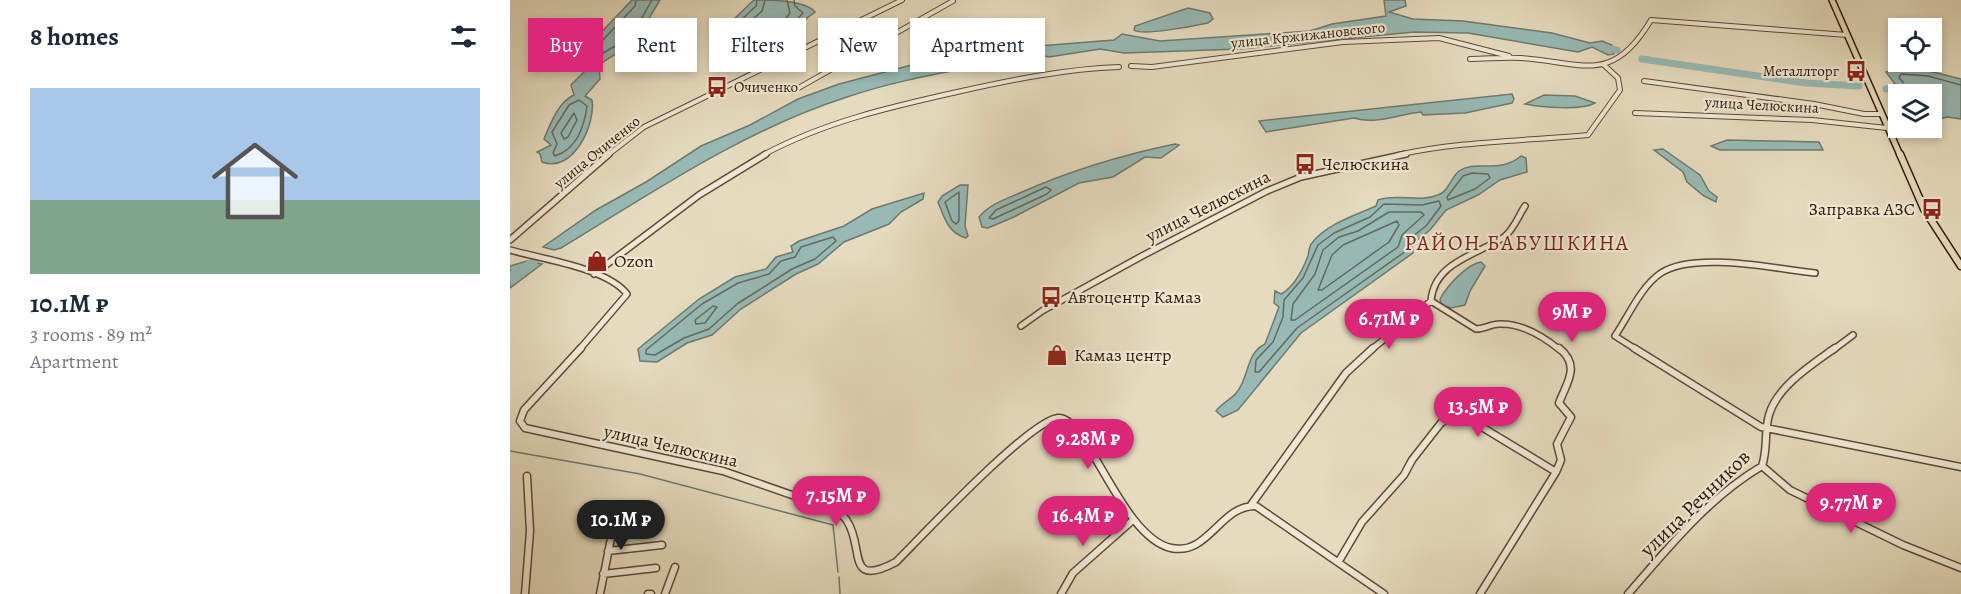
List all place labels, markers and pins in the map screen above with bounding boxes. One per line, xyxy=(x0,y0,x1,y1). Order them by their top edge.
bus stop icon: Металлторг xyxy=(1844,59,1868,83)
place label: Металлторг xyxy=(1763,61,1840,81)
bus stop icon: Очиченко xyxy=(705,75,729,99)
place label: Очиченко xyxy=(734,77,798,97)
bus stop icon: Челюскина xyxy=(1293,152,1317,176)
place label: Челюскина xyxy=(1322,152,1410,176)
place label: Заправка АЗС xyxy=(1809,197,1915,221)
bus stop icon: Заправка АЗС xyxy=(1920,197,1944,221)
shop icon: Ozon xyxy=(585,249,609,273)
place label: Ozon xyxy=(614,249,654,273)
bus stop icon: Автоцентр Камаз xyxy=(1039,285,1063,309)
place label: Автоцентр Камаз xyxy=(1067,285,1201,309)
pin: 9M ₽ xyxy=(1536,292,1608,343)
pin: 6.71M ₽ xyxy=(1334,299,1444,350)
shop icon: Камаз центр xyxy=(1045,343,1069,367)
place label: Камаз центр xyxy=(1074,343,1171,367)
pin: 13.5M ₽ xyxy=(1423,387,1533,438)
pin: 9.28M ₽ xyxy=(1033,419,1143,470)
pin: 7.15M ₽ xyxy=(781,476,891,527)
pin: 9.77M ₽ xyxy=(1796,483,1906,534)
pin: 16.4M ₽ xyxy=(1028,496,1138,547)
pin: 10.1M ₽ xyxy=(566,500,676,551)

